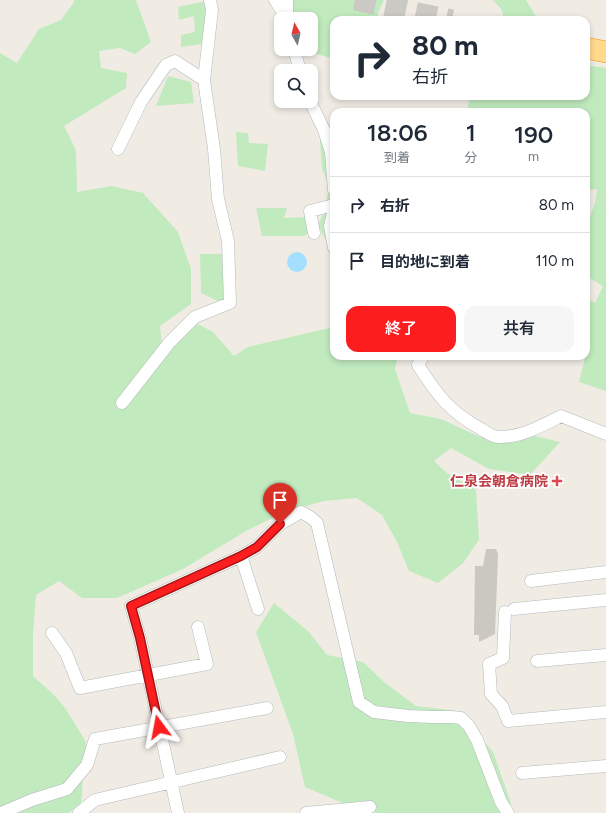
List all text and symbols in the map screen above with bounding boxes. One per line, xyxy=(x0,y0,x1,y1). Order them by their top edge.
north arrow xyxy=(274,12,318,56)
map controls xyxy=(274,12,318,108)
text: 80 m xyxy=(412,28,478,62)
icon: right xyxy=(346,32,398,84)
button: search xyxy=(274,64,318,108)
text: 右折 xyxy=(412,66,448,88)
text: 18:06 xyxy=(367,118,428,147)
text: 1 xyxy=(466,118,476,147)
text: 190 xyxy=(514,120,553,149)
text: m xyxy=(528,149,539,164)
text: 到着 xyxy=(384,150,410,165)
text: 分 xyxy=(464,150,477,165)
icon: right xyxy=(346,194,368,216)
text: 80 m xyxy=(539,196,574,214)
text: 右折 xyxy=(380,197,410,215)
icon: arrive xyxy=(346,250,368,272)
text: 110 m xyxy=(536,252,574,270)
text: 目的地に到着 xyxy=(380,253,470,271)
button: 終了 xyxy=(346,306,456,352)
button: 共有 xyxy=(464,306,574,352)
place label: 仁泉会朝倉病院 xyxy=(450,473,548,490)
marker: 仁泉会朝倉病院 xyxy=(551,475,563,487)
pin xyxy=(263,483,297,524)
icon: arrive xyxy=(269,489,291,511)
position arrow xyxy=(138,706,180,748)

